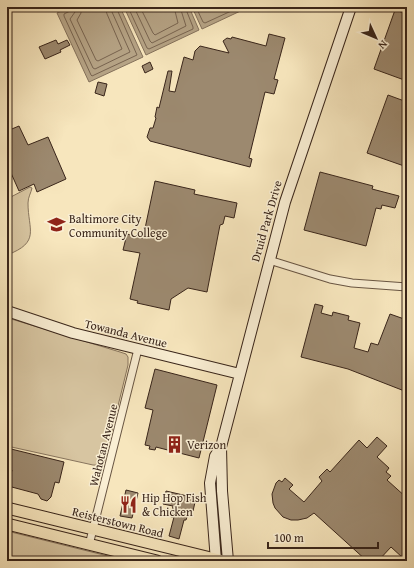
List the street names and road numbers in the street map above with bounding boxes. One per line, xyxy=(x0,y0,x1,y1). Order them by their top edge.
street label: Druid Park Drive xyxy=(246,178,286,264)
street label: Towanda Avenue xyxy=(83,315,169,352)
street label: Wahotan Avenue xyxy=(85,402,122,488)
street label: Reisterstown Road xyxy=(71,502,166,542)

